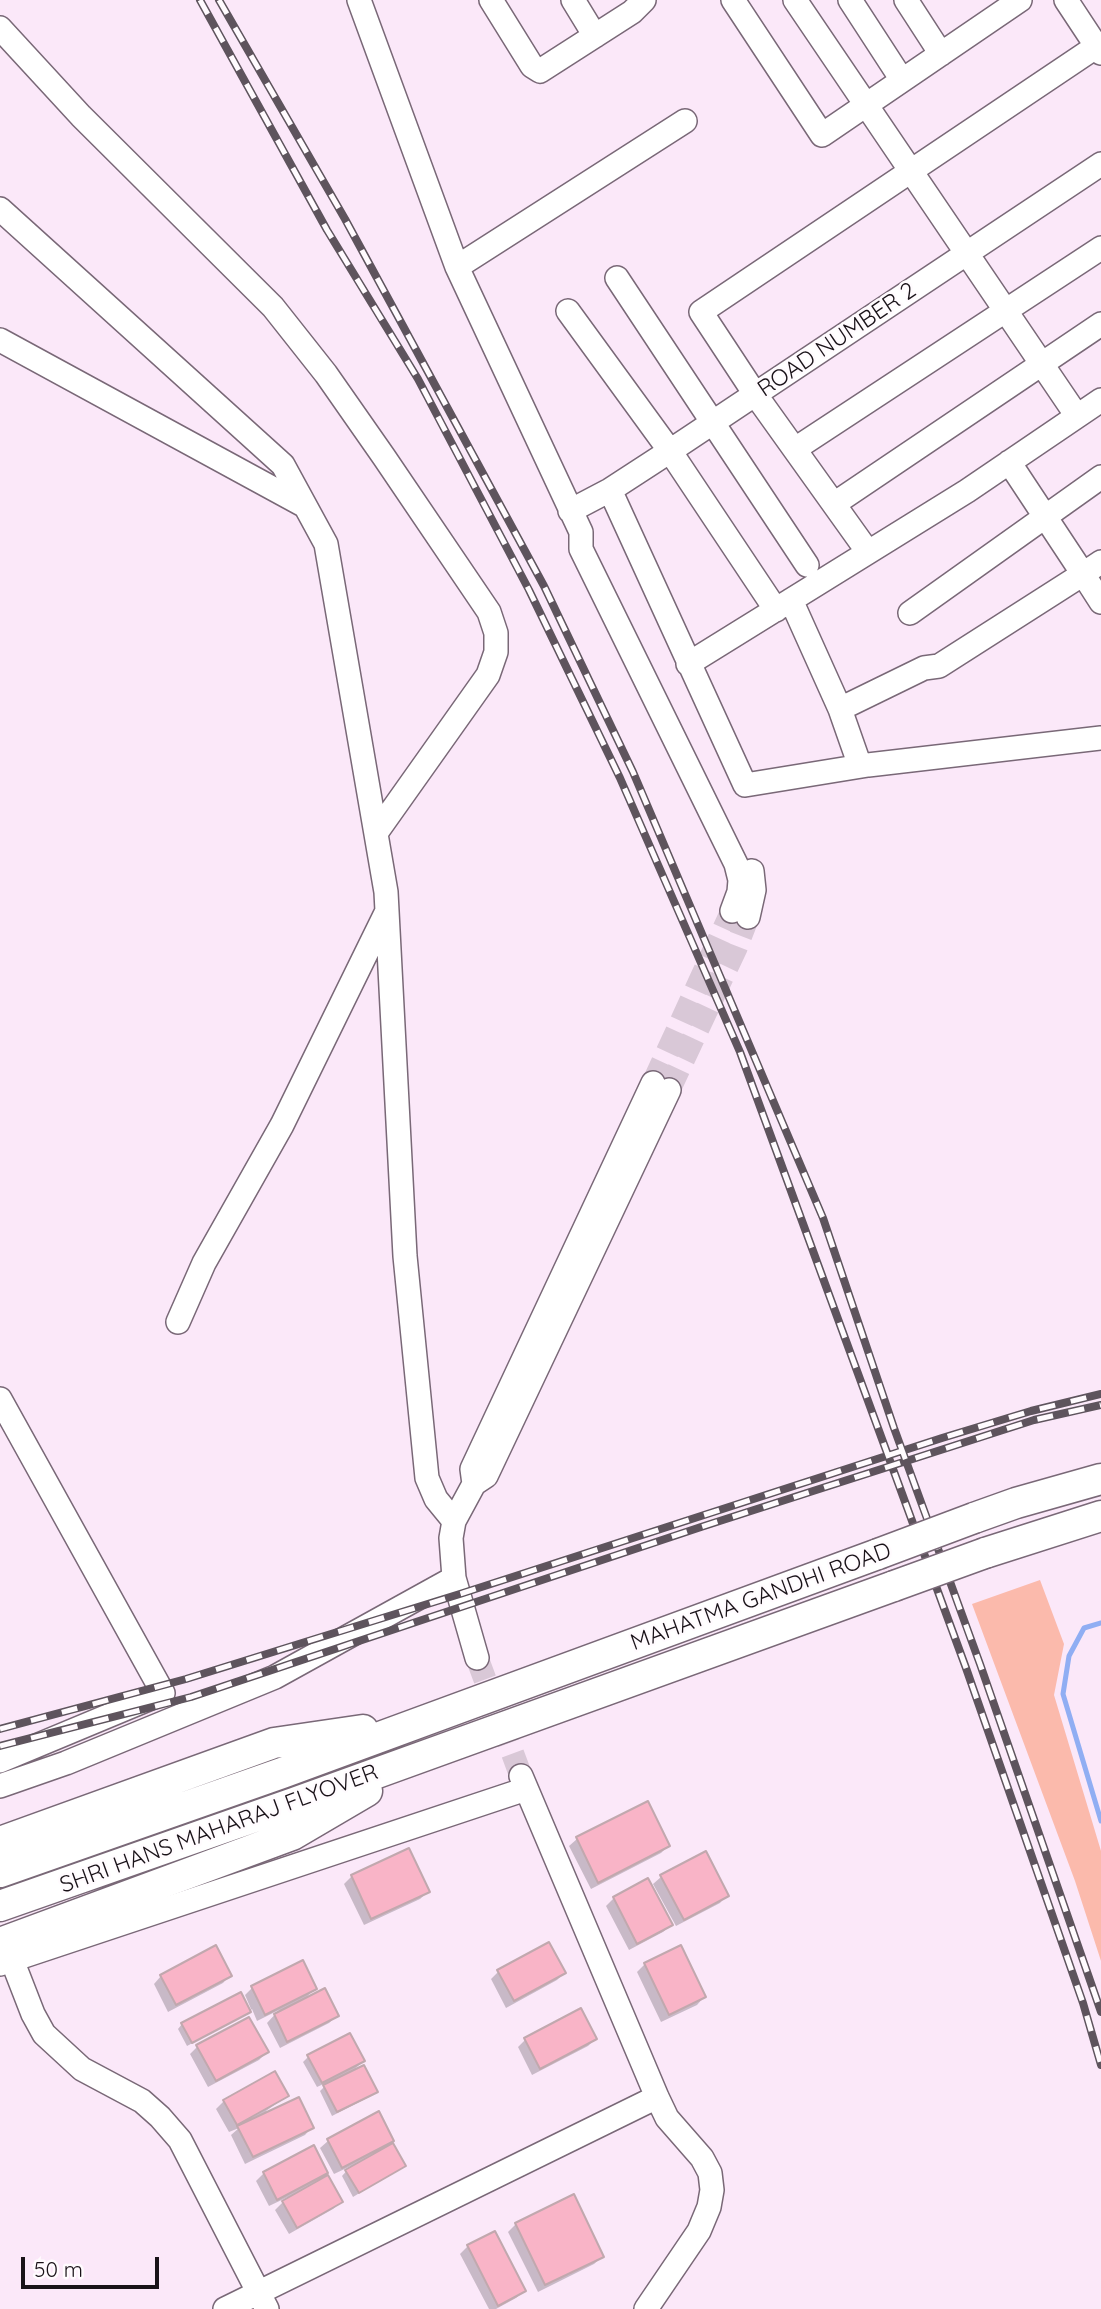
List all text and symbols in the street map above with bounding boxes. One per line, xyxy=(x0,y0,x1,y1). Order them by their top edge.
street label: ROAD NUMBER 2 xyxy=(753,277,921,403)
street label: MAHATMA GANDHI ROAD xyxy=(627,1537,895,1657)
street label: SHRI HANS MAHARAJ FLYOVER xyxy=(56,1758,382,1900)
scale bar xyxy=(24,2242,163,2286)
text: 50 m xyxy=(34,2256,83,2282)

